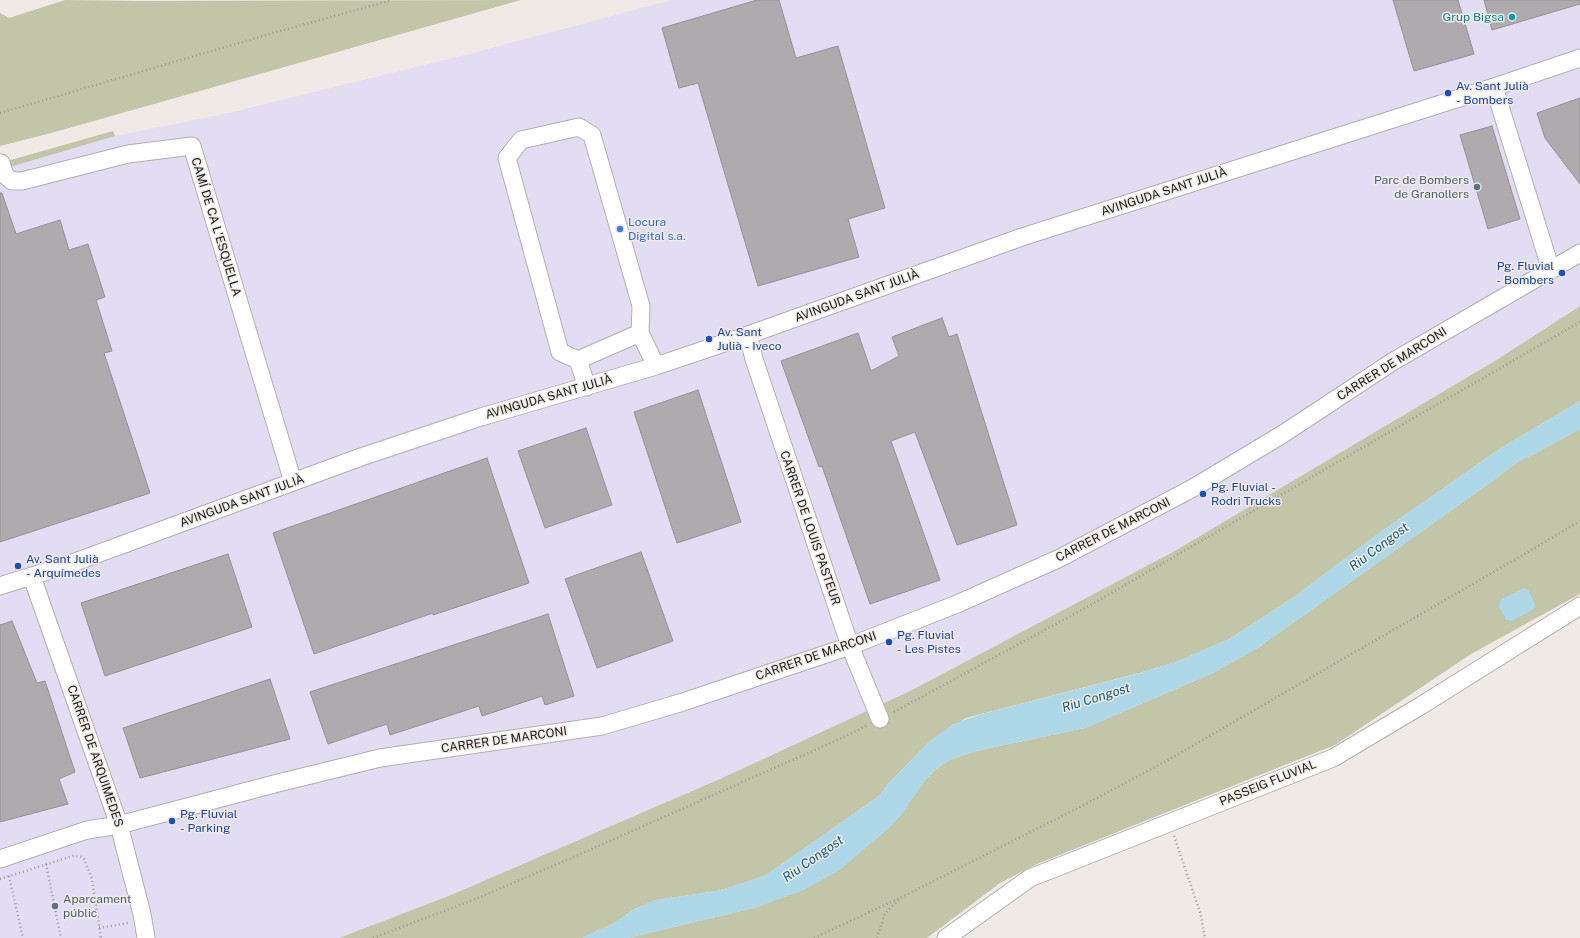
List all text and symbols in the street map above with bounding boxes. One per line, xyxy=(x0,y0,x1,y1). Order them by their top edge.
place label: Grup Bigsa xyxy=(1442,10,1504,24)
marker: Grup Bigsa xyxy=(1507,12,1517,22)
place label: Av. Sant Julià - Bombers xyxy=(1456,79,1529,107)
marker: Av. Sant Julià - Bombers xyxy=(1443,88,1453,98)
street label: CAMÍ DE CA L'ESQUELLA xyxy=(188,156,244,298)
street label: AVINGUDA SANT JULIÀ xyxy=(1099,165,1229,219)
place label: Parc de Bombers de Granollers xyxy=(1374,173,1469,201)
marker: Parc de Bombers de Granollers xyxy=(1472,182,1482,192)
place label: Locura Digital s.a. xyxy=(628,215,686,243)
marker: Locura Digital s.a. xyxy=(615,224,625,234)
place label: Pg. Fluvial - Bombers xyxy=(1497,259,1554,287)
street label: AVINGUDA SANT JULIÀ xyxy=(793,267,921,325)
marker: Pg. Fluvial - Bombers xyxy=(1557,268,1567,278)
street label: CARRER DE MARCONI xyxy=(1334,324,1450,404)
place label: Av. Sant Julià - Iveco xyxy=(717,325,782,353)
marker: Av. Sant Julià - Iveco xyxy=(704,334,714,344)
street label: AVINGUDA SANT JULIÀ xyxy=(484,372,614,422)
street label: CARRER DE LOUIS PASTEUR xyxy=(777,449,843,607)
street label: AVINGUDA SANT JULIÀ xyxy=(178,472,306,530)
place label: Pg. Fluvial - Rodri Trucks xyxy=(1211,480,1281,508)
marker: Pg. Fluvial - Rodri Trucks xyxy=(1198,489,1208,499)
street label: CARRER DE MARCONI xyxy=(1053,495,1173,565)
water label: Riu Congost xyxy=(1346,520,1412,574)
place label: Av. Sant Julià - Arquímedes xyxy=(26,552,101,580)
marker: Av. Sant Julià - Arquímedes xyxy=(13,561,23,571)
place label: Pg. Fluvial - Les Pistes xyxy=(897,628,961,656)
street label: CARRER DE MARCONI xyxy=(754,629,878,683)
marker: Pg. Fluvial - Les Pistes xyxy=(884,637,894,647)
water label: Riu Congost xyxy=(1060,680,1132,716)
street label: CARRER DE ARQUIMEDES xyxy=(64,683,126,829)
street label: CARRER DE MARCONI xyxy=(440,724,568,756)
street label: PASSEIG FLUVIAL xyxy=(1217,757,1319,809)
place label: Pg. Fluvial - Parking xyxy=(180,807,237,835)
marker: Pg. Fluvial - Parking xyxy=(167,816,177,826)
water label: Riu Congost xyxy=(780,832,846,886)
place label: Aparcament públic xyxy=(63,892,131,920)
marker: Aparcament públic xyxy=(50,901,60,911)

